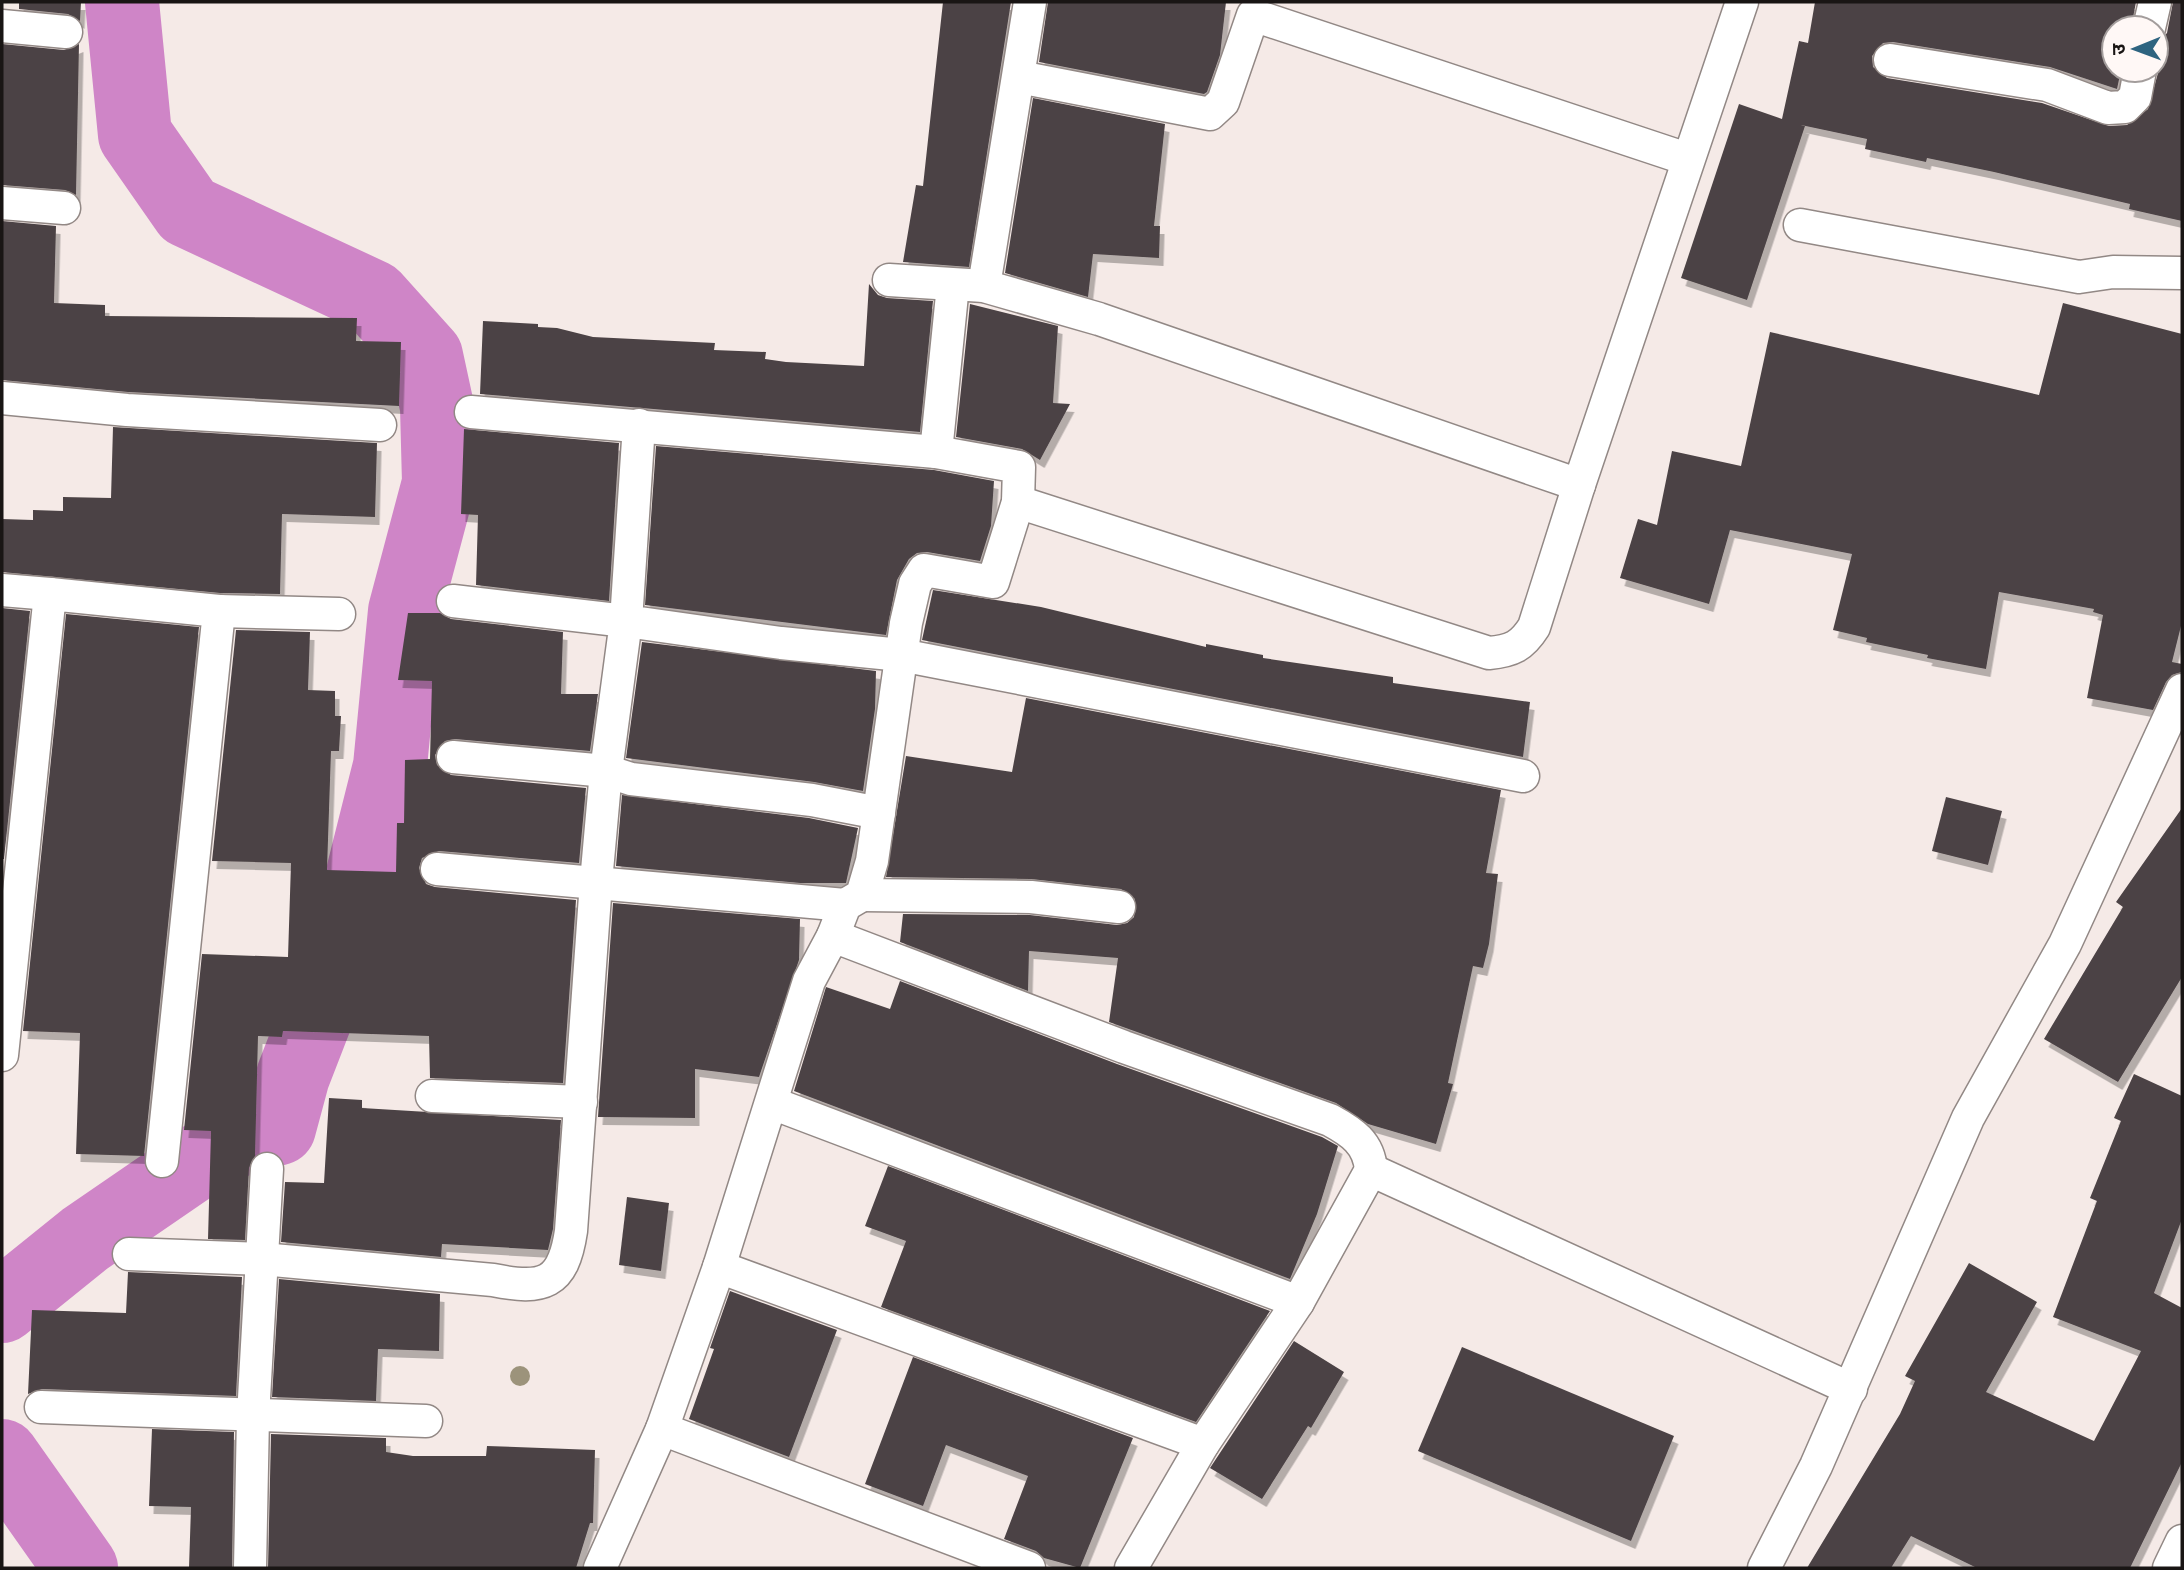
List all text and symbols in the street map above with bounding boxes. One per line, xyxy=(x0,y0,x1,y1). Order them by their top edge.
north arrow xyxy=(2100,14,2170,84)
text: उ xyxy=(2108,43,2129,55)

